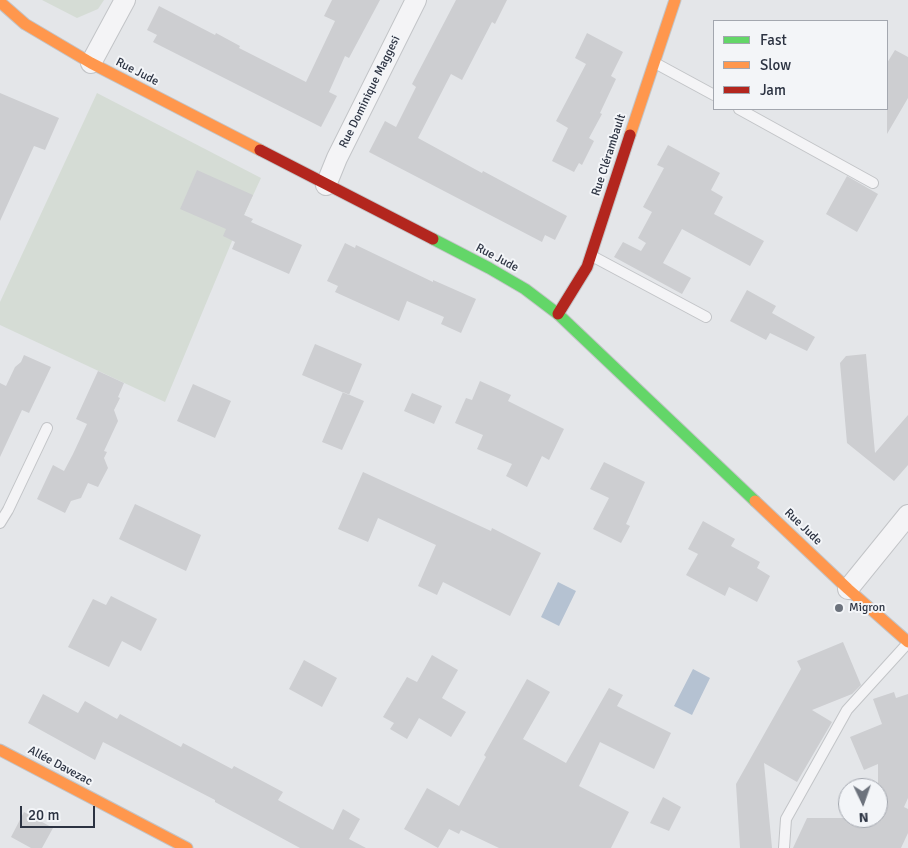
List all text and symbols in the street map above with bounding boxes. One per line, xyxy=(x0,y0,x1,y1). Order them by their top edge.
legend xyxy=(713,20,888,110)
text: Fast xyxy=(760,31,787,49)
street label: Rue Dominique Maggesi xyxy=(337,33,403,151)
street label: Rue Jude xyxy=(113,55,161,89)
text: Slow xyxy=(760,56,791,74)
text: Jam xyxy=(760,81,786,99)
street label: Rue Clérambault xyxy=(589,112,629,198)
street label: Rue Jude xyxy=(473,241,521,275)
street label: Rue Jude xyxy=(781,506,825,548)
place label: Migron xyxy=(849,601,885,615)
marker: Migron xyxy=(833,602,845,614)
street label: Allée Davezac xyxy=(25,743,95,789)
north arrow xyxy=(838,778,888,828)
scale bar xyxy=(22,796,98,828)
text: 20 m xyxy=(28,806,59,824)
text: N xyxy=(858,809,869,826)

